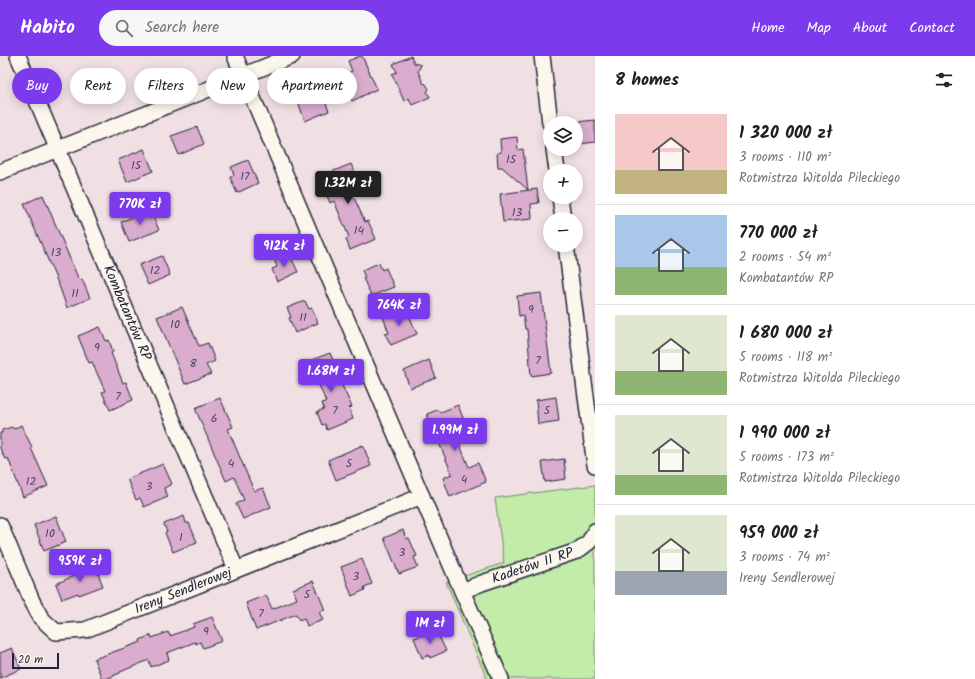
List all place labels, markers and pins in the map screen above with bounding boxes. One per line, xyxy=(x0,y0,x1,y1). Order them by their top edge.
pin: 1.32M zł xyxy=(307,171,389,205)
pin: 770K zł xyxy=(103,192,177,226)
pin: 912K zł xyxy=(247,234,321,268)
pin: 764K zł xyxy=(362,293,436,327)
pin: 1.68M zł xyxy=(290,359,372,393)
pin: 1.99M zł xyxy=(414,418,496,452)
pin: 959K zł xyxy=(43,549,117,583)
pin: 1M zł xyxy=(402,611,458,645)

